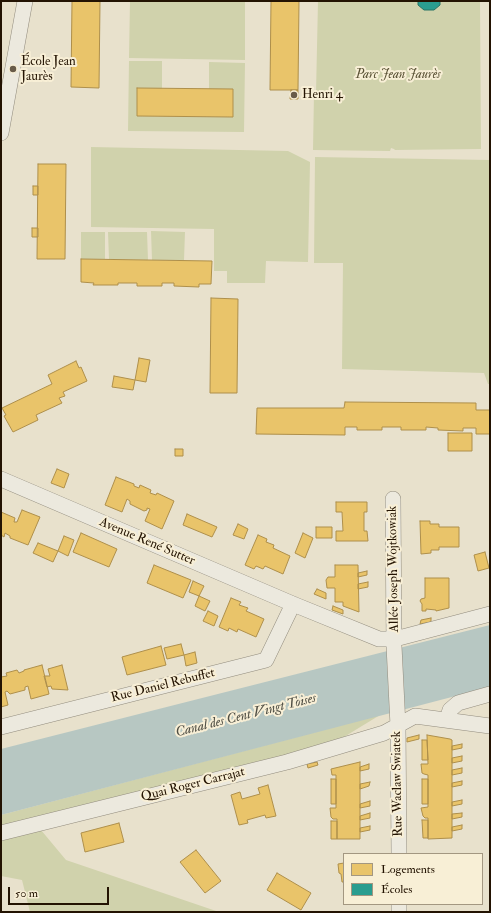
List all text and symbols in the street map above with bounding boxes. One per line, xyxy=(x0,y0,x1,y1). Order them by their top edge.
place label: École Jean Jaurès xyxy=(21,54,76,85)
marker: École Jean Jaurès xyxy=(8,64,18,74)
park label: Parc Jean Jaurès xyxy=(355,67,441,83)
place label: Henri 4 xyxy=(302,87,343,103)
marker: Henri 4 xyxy=(289,90,299,100)
street label: Allée Joseph Wojtkowiak xyxy=(385,506,403,632)
street label: Avenue René Sutter xyxy=(97,515,197,569)
street label: Rue Daniel Rebuffet xyxy=(109,666,217,706)
water label: Canal des Cent Vingt Toises xyxy=(174,690,318,742)
street label: Rue Waclaw Swiatek xyxy=(389,731,407,837)
street label: Quai Roger Carrajat xyxy=(139,765,247,805)
legend xyxy=(343,853,483,905)
text: Logements xyxy=(381,862,435,877)
scale bar xyxy=(10,879,111,905)
text: Écoles xyxy=(381,882,412,897)
text: 50 m xyxy=(15,886,38,901)

